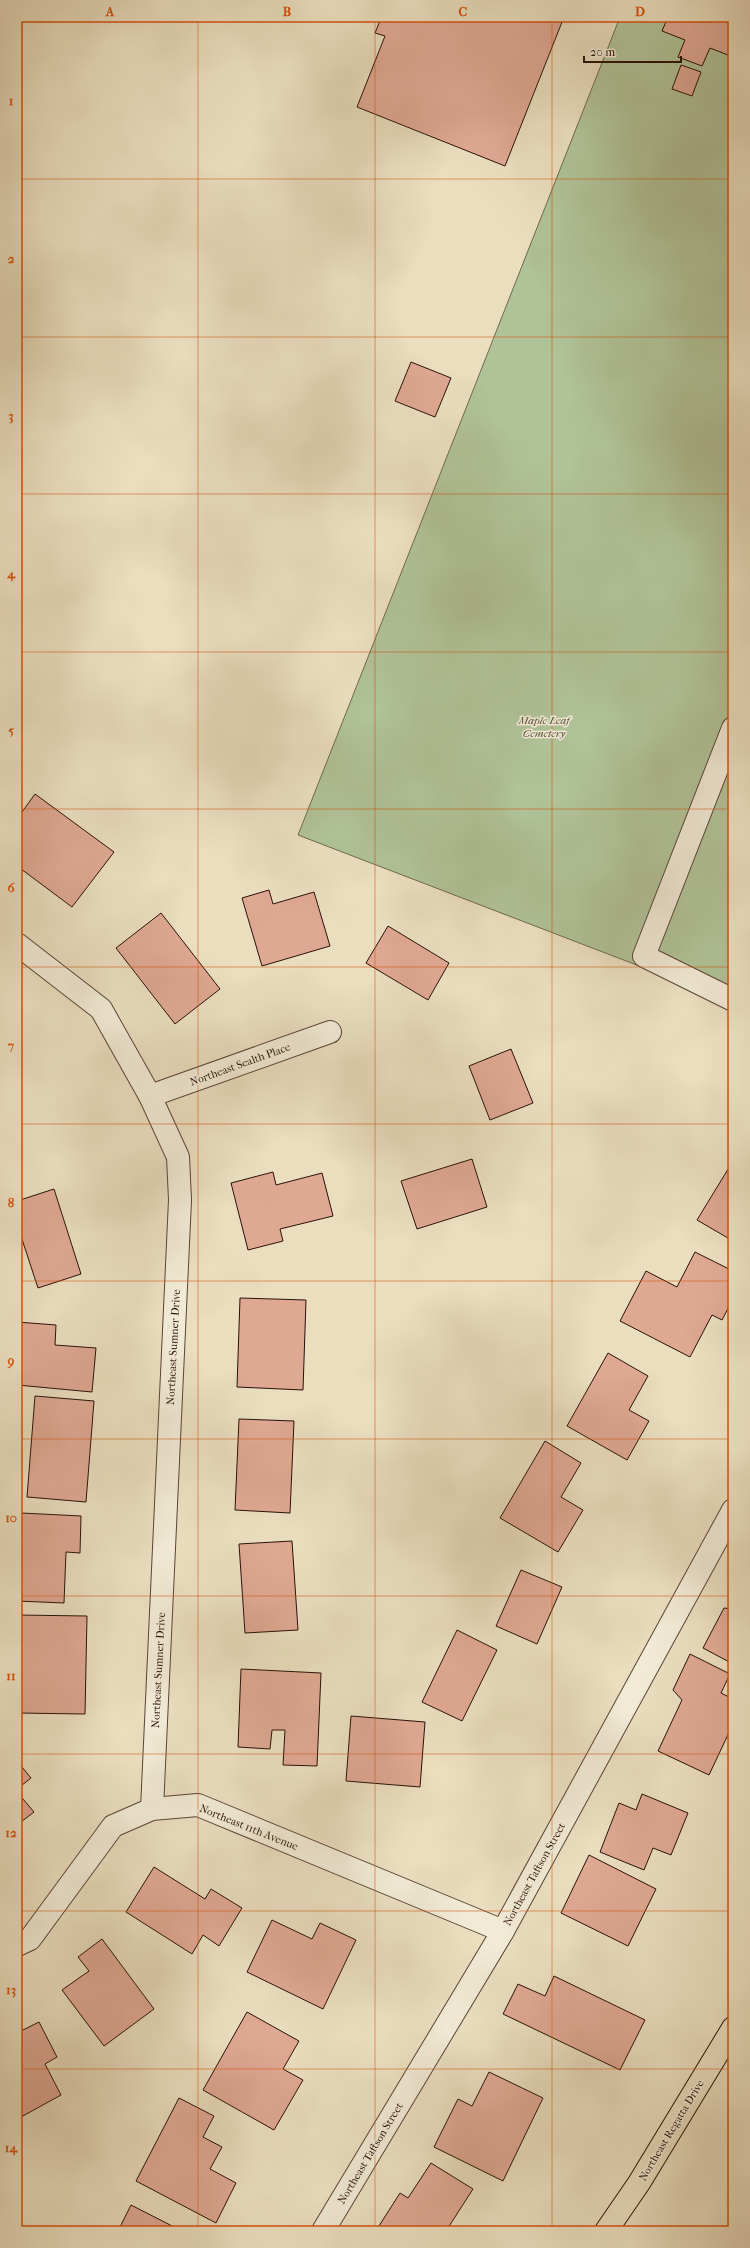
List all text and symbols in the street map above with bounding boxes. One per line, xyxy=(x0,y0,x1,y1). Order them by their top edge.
text: A xyxy=(105,4,115,19)
text: B xyxy=(283,4,292,19)
text: C xyxy=(459,4,468,19)
text: D xyxy=(635,4,645,19)
scale bar xyxy=(584,38,681,64)
text: 20 m xyxy=(590,45,615,59)
text: 1 xyxy=(9,93,14,108)
text: 2 xyxy=(8,251,15,266)
text: 3 xyxy=(8,408,14,424)
text: 4 xyxy=(6,566,16,582)
park label: Maple Leaf Cemetery xyxy=(518,714,572,740)
text: 5 xyxy=(8,723,14,738)
text: 6 xyxy=(7,880,15,895)
text: 7 xyxy=(7,1038,15,1053)
street label: Northeast Sealth Place xyxy=(188,1040,293,1089)
text: 8 xyxy=(8,1195,15,1210)
street label: Northeast Sumner Drive xyxy=(164,1288,183,1405)
text: 9 xyxy=(7,1353,15,1369)
text: 10 xyxy=(5,1510,17,1525)
street label: Northeast Sumner Drive xyxy=(149,1611,168,1728)
text: 11 xyxy=(6,1668,16,1683)
street label: Northeast 11th Avenue xyxy=(198,1802,300,1853)
street label: Northeast Taftson Street xyxy=(501,1820,568,1928)
text: 12 xyxy=(5,1825,17,1840)
text: 13 xyxy=(6,1982,16,1998)
street label: Northeast Regatta Drive xyxy=(636,2077,707,2183)
street label: Northeast Taftson Street xyxy=(335,2100,406,2206)
text: 14 xyxy=(5,2140,18,2156)

